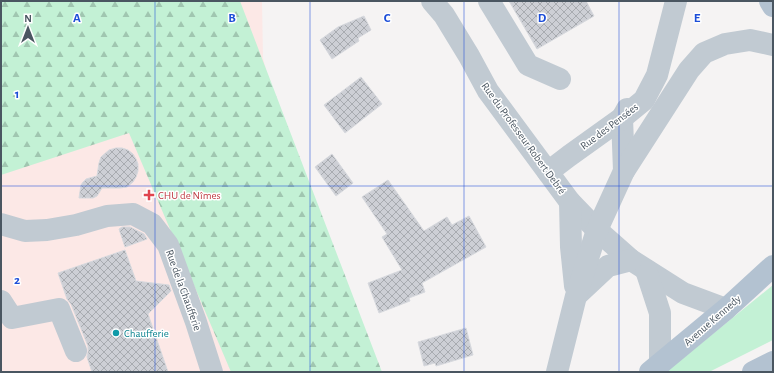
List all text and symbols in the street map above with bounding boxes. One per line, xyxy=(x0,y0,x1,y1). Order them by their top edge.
north arrow xyxy=(8,8,48,48)
text: A xyxy=(73,12,81,25)
text: B xyxy=(228,12,236,25)
text: C xyxy=(384,12,391,25)
text: D xyxy=(538,12,547,25)
text: E xyxy=(694,12,701,25)
text: N xyxy=(24,13,32,24)
street label: Rue du Professeur Robert Debré xyxy=(479,80,568,196)
text: 1 xyxy=(15,88,19,101)
street label: Rue des Pensées xyxy=(578,101,640,152)
marker: CHU de Nîmes xyxy=(143,189,155,201)
place label: CHU de Nîmes xyxy=(158,190,221,201)
street label: Rue de la Chaufferie xyxy=(164,248,203,332)
text: 2 xyxy=(14,274,20,287)
street label: Avenue Kennedy xyxy=(682,293,743,348)
marker: Chaufferie xyxy=(111,328,121,338)
place label: Chaufferie xyxy=(124,328,169,339)

